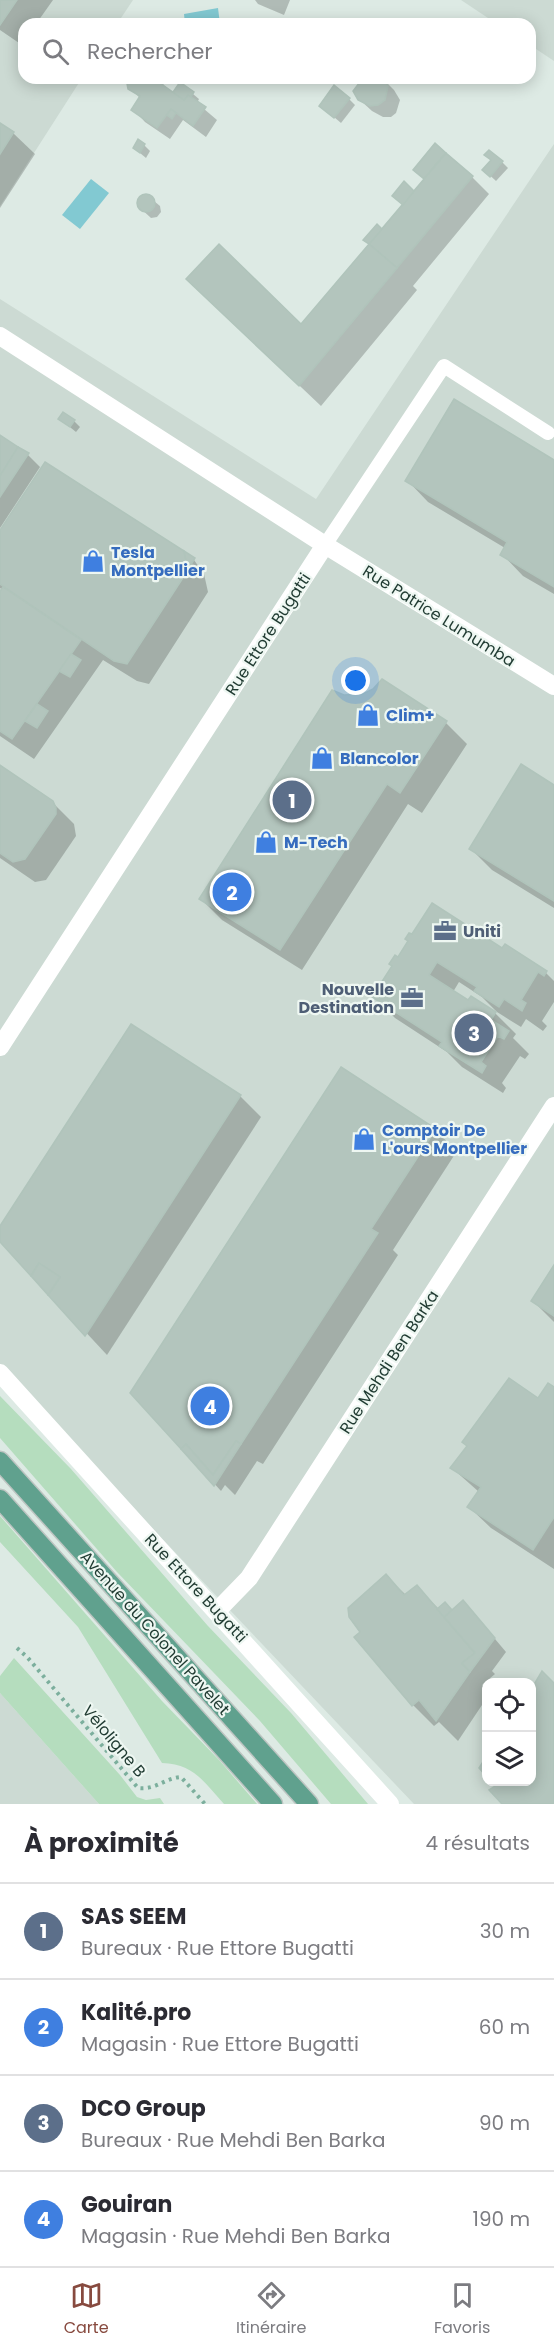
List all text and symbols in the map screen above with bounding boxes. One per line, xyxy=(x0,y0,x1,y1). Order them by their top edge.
search box xyxy=(18,18,536,84)
icon: search xyxy=(39,35,72,68)
text: Rechercher xyxy=(87,36,213,67)
place label: Tesla Montpellier xyxy=(111,541,205,582)
shop icon: Tesla Montpellier xyxy=(80,548,106,574)
street label: Rue Patrice Lumumba xyxy=(358,560,520,672)
street label: Rue Ettore Bugatti xyxy=(220,568,316,700)
your location xyxy=(341,666,370,695)
shop icon: Clim+ xyxy=(355,702,381,728)
place label: Clim+ xyxy=(386,704,435,727)
shop icon: Blancolor xyxy=(309,745,335,771)
place label: Blancolor xyxy=(340,747,419,770)
pin: 1 xyxy=(272,778,312,822)
shop icon: M-Tech xyxy=(253,829,279,855)
place label: M-Tech xyxy=(284,831,348,854)
pin: 2 xyxy=(212,870,252,914)
office icon: Uniti xyxy=(432,918,458,944)
place label: Uniti xyxy=(463,920,501,943)
place label: Nouvelle Destination xyxy=(299,978,394,1019)
office icon: Nouvelle Destination xyxy=(399,985,425,1011)
pin: 3 xyxy=(454,1010,494,1056)
place label: Comptoir De L'ours Montpellier xyxy=(382,1119,527,1160)
shop icon: Comptoir De L'ours Montpellier xyxy=(351,1126,377,1152)
street label: Rue Mehdi Ben Barka xyxy=(334,1286,444,1438)
pin: 4 xyxy=(190,1384,230,1428)
street label: Rue Ettore Bugatti xyxy=(139,1528,253,1648)
street label: Avenue du Colonel Pavelet xyxy=(75,1546,235,1720)
map controls xyxy=(482,1678,536,1786)
button: locate xyxy=(482,1678,536,1732)
street label: Véloligne B xyxy=(77,1700,151,1782)
button: layers xyxy=(482,1732,536,1786)
text: À proximité xyxy=(24,1825,179,1861)
text: 4 résultats xyxy=(426,1829,530,1857)
text: SAS SEEM xyxy=(81,1901,186,1932)
text: 1 xyxy=(40,1917,47,1945)
text: 30 m xyxy=(480,1917,530,1945)
text: Bureaux · Rue Ettore Bugatti xyxy=(81,1934,354,1962)
text: Kalité.pro xyxy=(81,1997,191,2028)
text: 2 xyxy=(38,2013,49,2041)
text: 60 m xyxy=(479,2013,530,2041)
text: Magasin · Rue Ettore Bugatti xyxy=(81,2030,359,2058)
text: DCO Group xyxy=(81,2093,206,2124)
text: 3 xyxy=(37,2109,50,2137)
text: 90 m xyxy=(479,2109,530,2137)
text: Bureaux · Rue Mehdi Ben Barka xyxy=(81,2126,386,2154)
text: Gouiran xyxy=(81,2189,172,2220)
text: 4 xyxy=(37,2205,50,2233)
text: 190 m xyxy=(473,2205,530,2233)
text: Magasin · Rue Mehdi Ben Barka xyxy=(81,2222,391,2250)
tab: Carte xyxy=(64,2279,109,2340)
tab: Itinéraire xyxy=(236,2279,306,2340)
tab: Favoris xyxy=(434,2279,490,2340)

